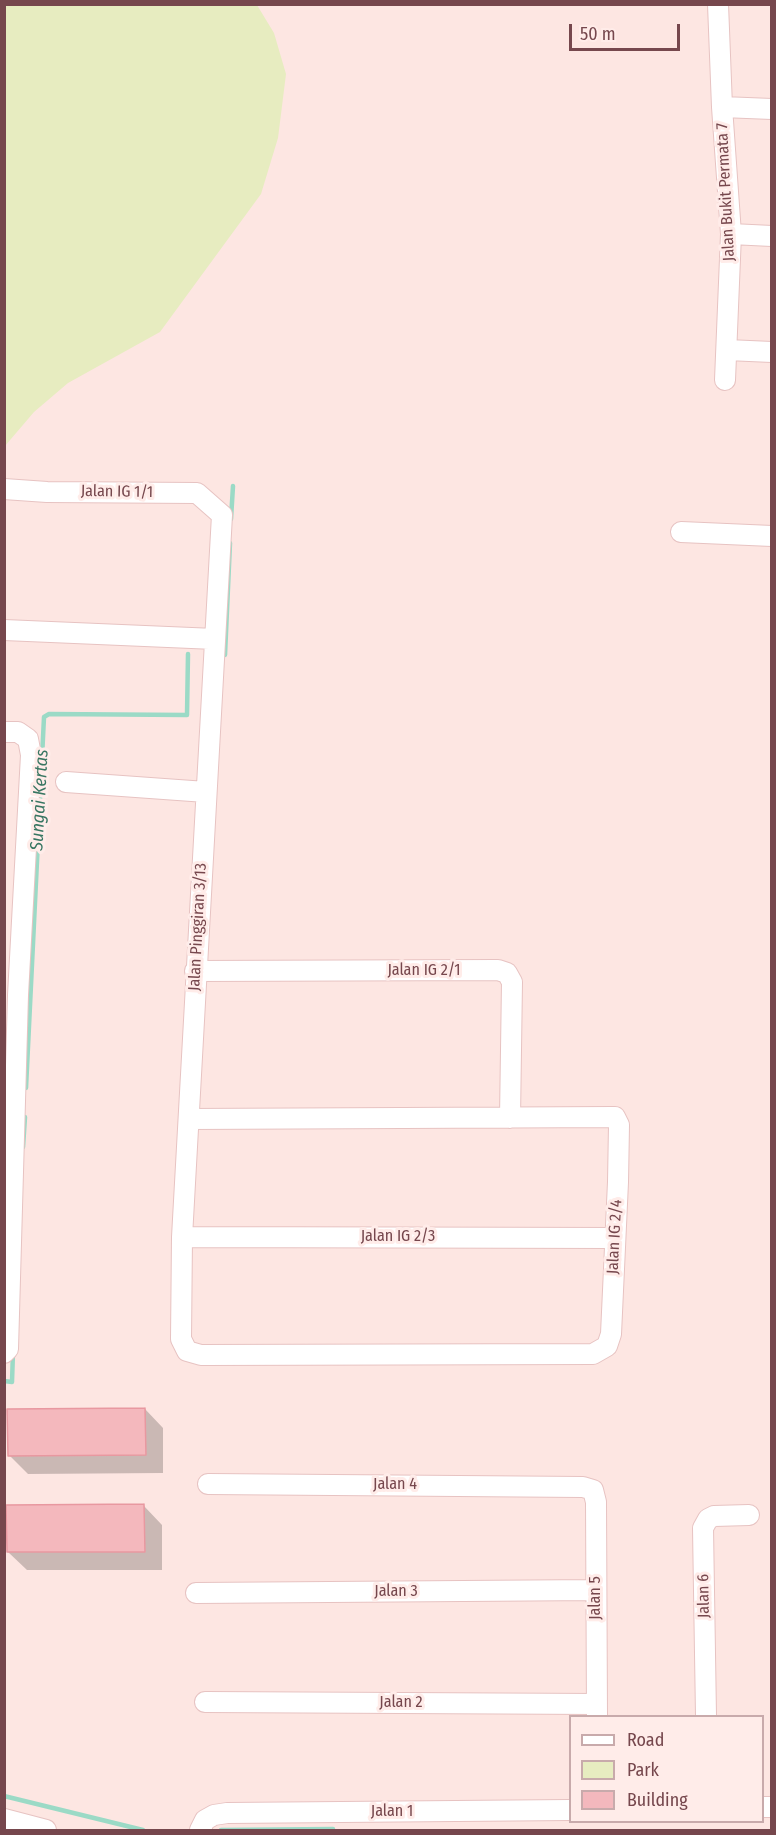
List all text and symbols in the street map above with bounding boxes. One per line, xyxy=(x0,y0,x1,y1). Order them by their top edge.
scale bar xyxy=(572,12,683,50)
text: 50 m xyxy=(580,23,616,45)
street label: Jalan Bukit Permata 7 xyxy=(713,122,739,262)
street label: Jalan IG 1/1 xyxy=(81,482,153,502)
water label: Sungai Kertas xyxy=(27,749,53,851)
street label: Jalan Pinggiran 3/13 xyxy=(185,863,211,991)
street label: Jalan IG 2/1 xyxy=(387,961,461,981)
street label: Jalan IG 2/4 xyxy=(603,1199,627,1275)
street label: Jalan IG 2/3 xyxy=(361,1227,435,1247)
street label: Jalan 4 xyxy=(373,1475,417,1495)
street label: Jalan 6 xyxy=(694,1574,714,1618)
street label: Jalan 5 xyxy=(586,1576,606,1620)
street label: Jalan 3 xyxy=(374,1582,418,1602)
street label: Jalan 2 xyxy=(379,1693,423,1713)
legend xyxy=(569,1715,764,1823)
text: Road xyxy=(627,1729,664,1751)
text: Park xyxy=(627,1759,659,1781)
text: Building xyxy=(627,1789,688,1811)
street label: Jalan 1 xyxy=(371,1802,413,1822)

